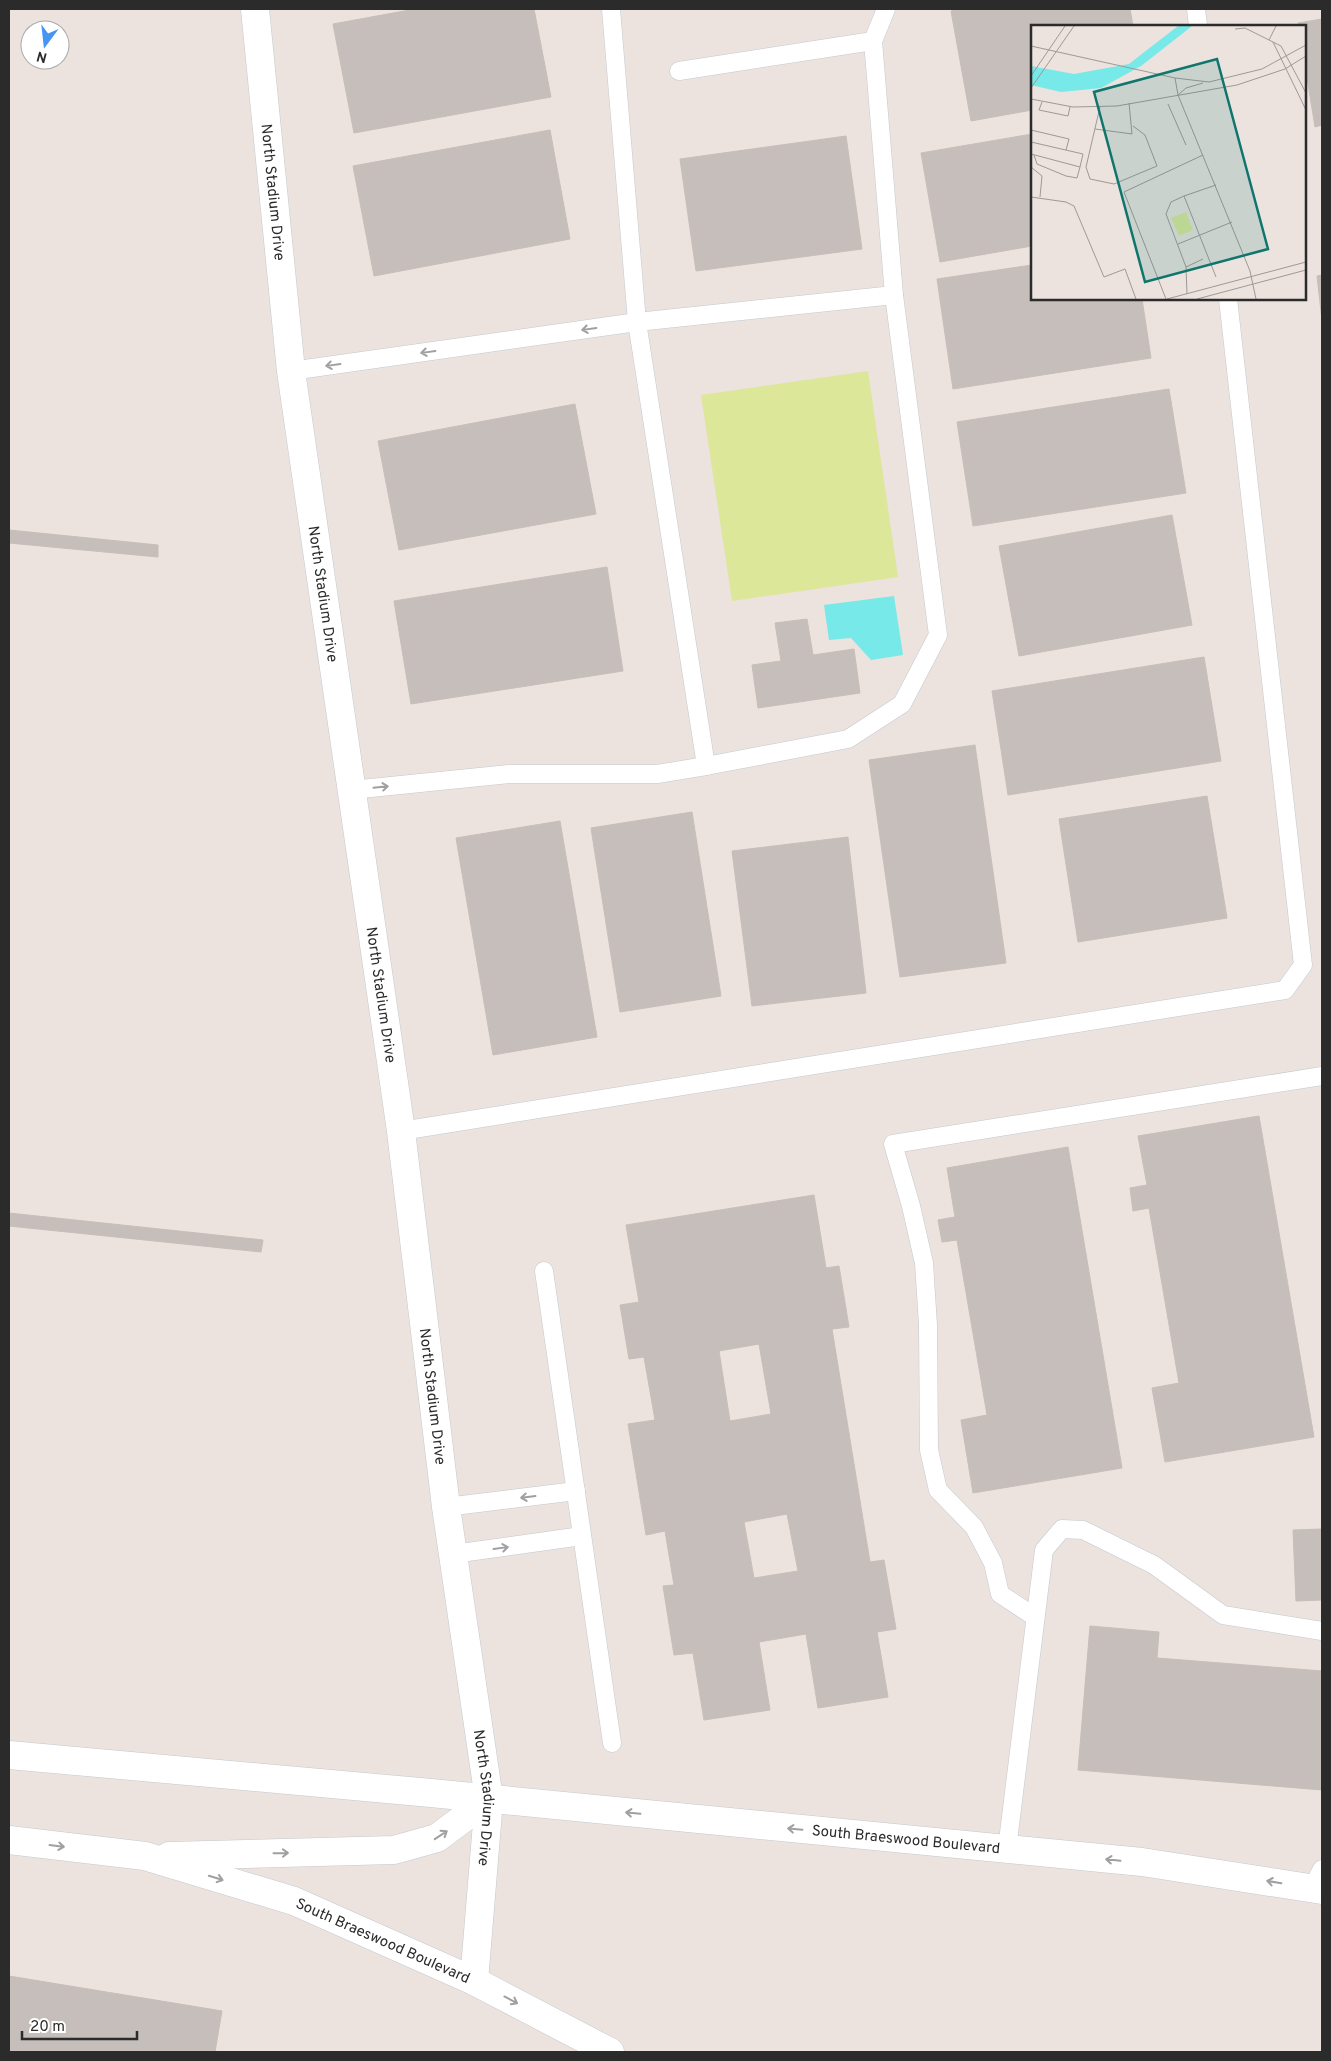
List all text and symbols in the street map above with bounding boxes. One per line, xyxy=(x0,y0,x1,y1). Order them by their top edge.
north arrow xyxy=(20,20,70,70)
inset map xyxy=(1031,25,1306,300)
text: N xyxy=(35,47,49,66)
street label: North Stadium Drive xyxy=(255,123,288,262)
one-way arrow xyxy=(581,324,597,334)
one-way arrow xyxy=(420,347,436,357)
one-way arrow xyxy=(326,360,342,370)
street label: North Stadium Drive xyxy=(303,525,341,664)
one-way arrow xyxy=(372,782,388,792)
street label: North Stadium Drive xyxy=(361,926,399,1064)
street label: North Stadium Drive xyxy=(414,1327,449,1466)
one-way arrow xyxy=(520,1492,536,1502)
one-way arrow xyxy=(493,1542,509,1552)
street label: North Stadium Drive xyxy=(468,1728,497,1867)
one-way arrow xyxy=(625,1808,641,1818)
street label: South Braeswood Boulevard xyxy=(811,1822,1001,1859)
one-way arrow xyxy=(787,1824,803,1834)
one-way arrow xyxy=(434,1829,448,1840)
one-way arrow xyxy=(49,1841,65,1851)
one-way arrow xyxy=(273,1848,289,1858)
one-way arrow xyxy=(1106,1855,1122,1864)
one-way arrow xyxy=(208,1873,224,1883)
one-way arrow xyxy=(1267,1877,1283,1887)
street label: South Braeswood Boulevard xyxy=(292,1895,473,1989)
one-way arrow xyxy=(503,1996,518,2005)
scale bar xyxy=(22,2008,138,2040)
text: 20 m xyxy=(30,2018,65,2037)

